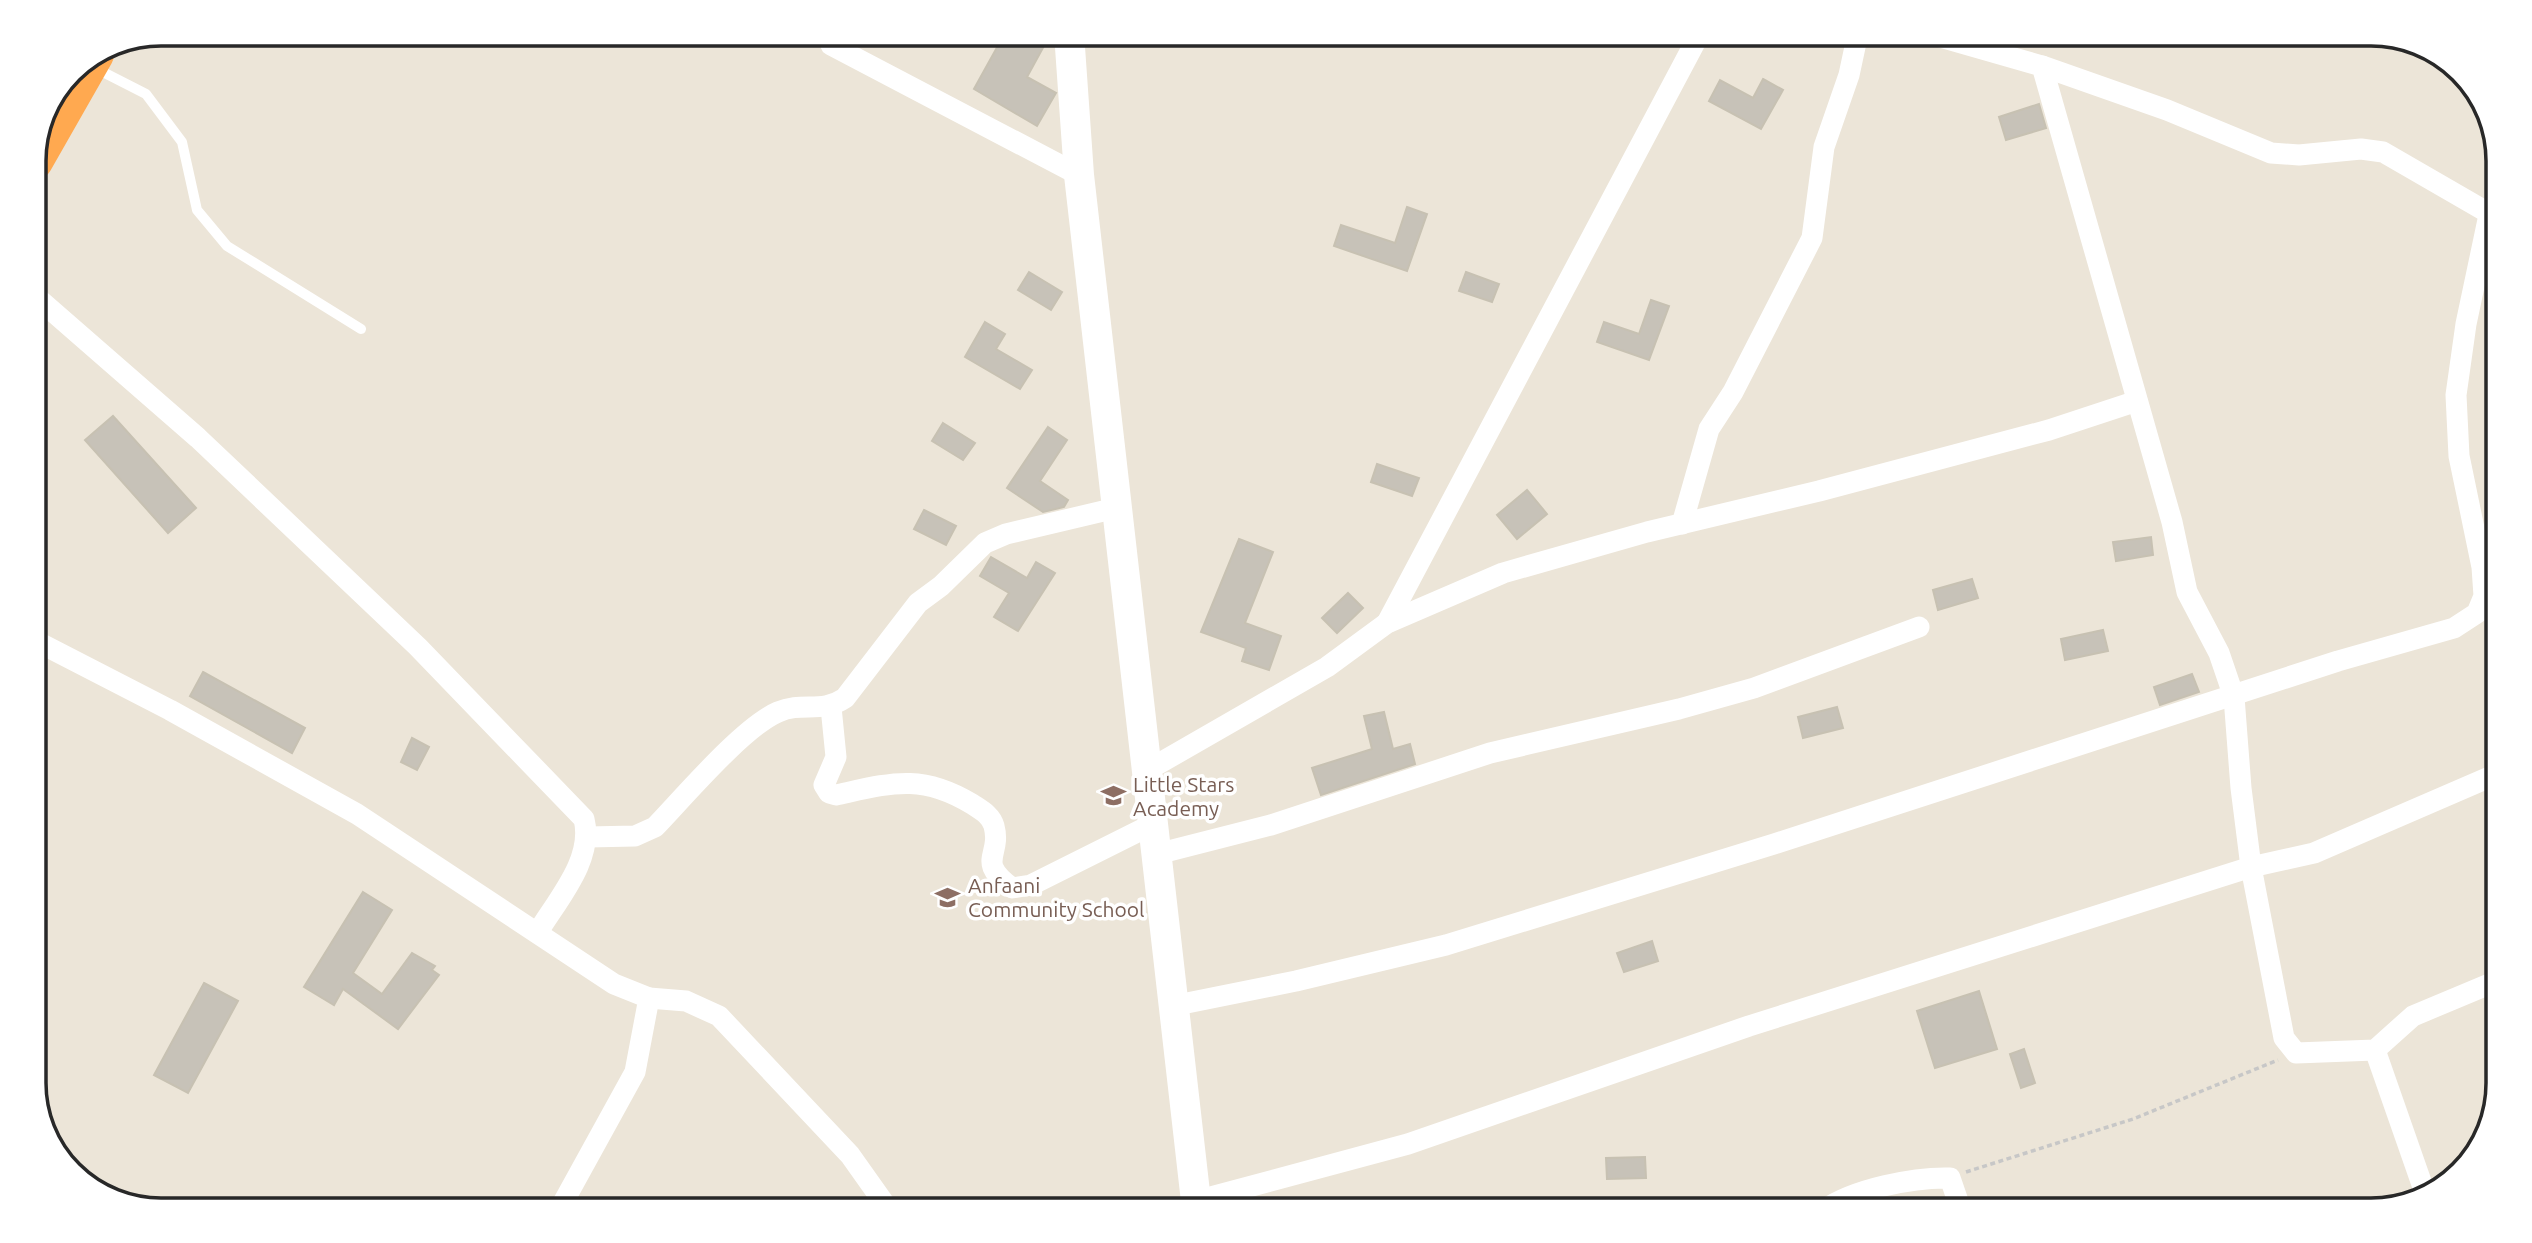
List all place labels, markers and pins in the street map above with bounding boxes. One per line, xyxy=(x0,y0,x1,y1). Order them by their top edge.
place label: Little Stars Academy xyxy=(1133,772,1234,820)
school or university icon: Little Stars Academy xyxy=(1099,782,1127,810)
place label: Anfaani Community School xyxy=(968,873,1145,921)
school or university icon: Anfaani Community School xyxy=(934,883,962,911)

